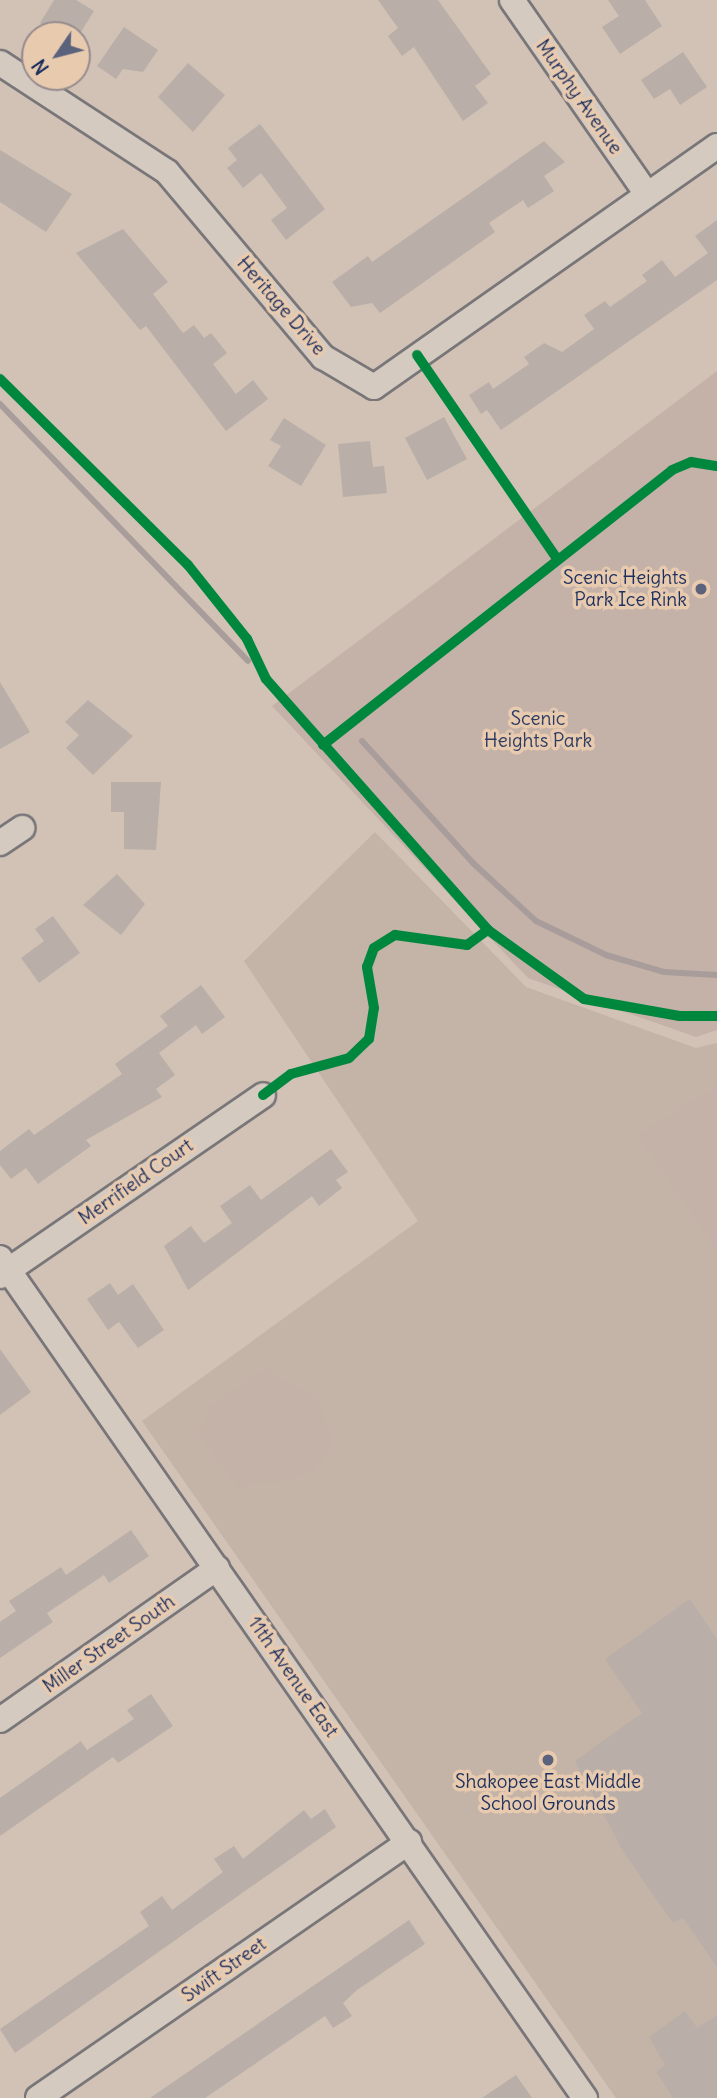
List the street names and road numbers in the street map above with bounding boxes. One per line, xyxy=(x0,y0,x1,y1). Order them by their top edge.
street label: Murphy Avenue xyxy=(531,35,627,159)
street label: Heritage Drive xyxy=(232,252,330,360)
street label: Merrifield Court xyxy=(75,1134,197,1230)
street label: Miller Street South xyxy=(39,1590,179,1698)
street label: 11th Avenue East xyxy=(243,1612,343,1742)
street label: Swift Street xyxy=(178,1933,270,2007)

